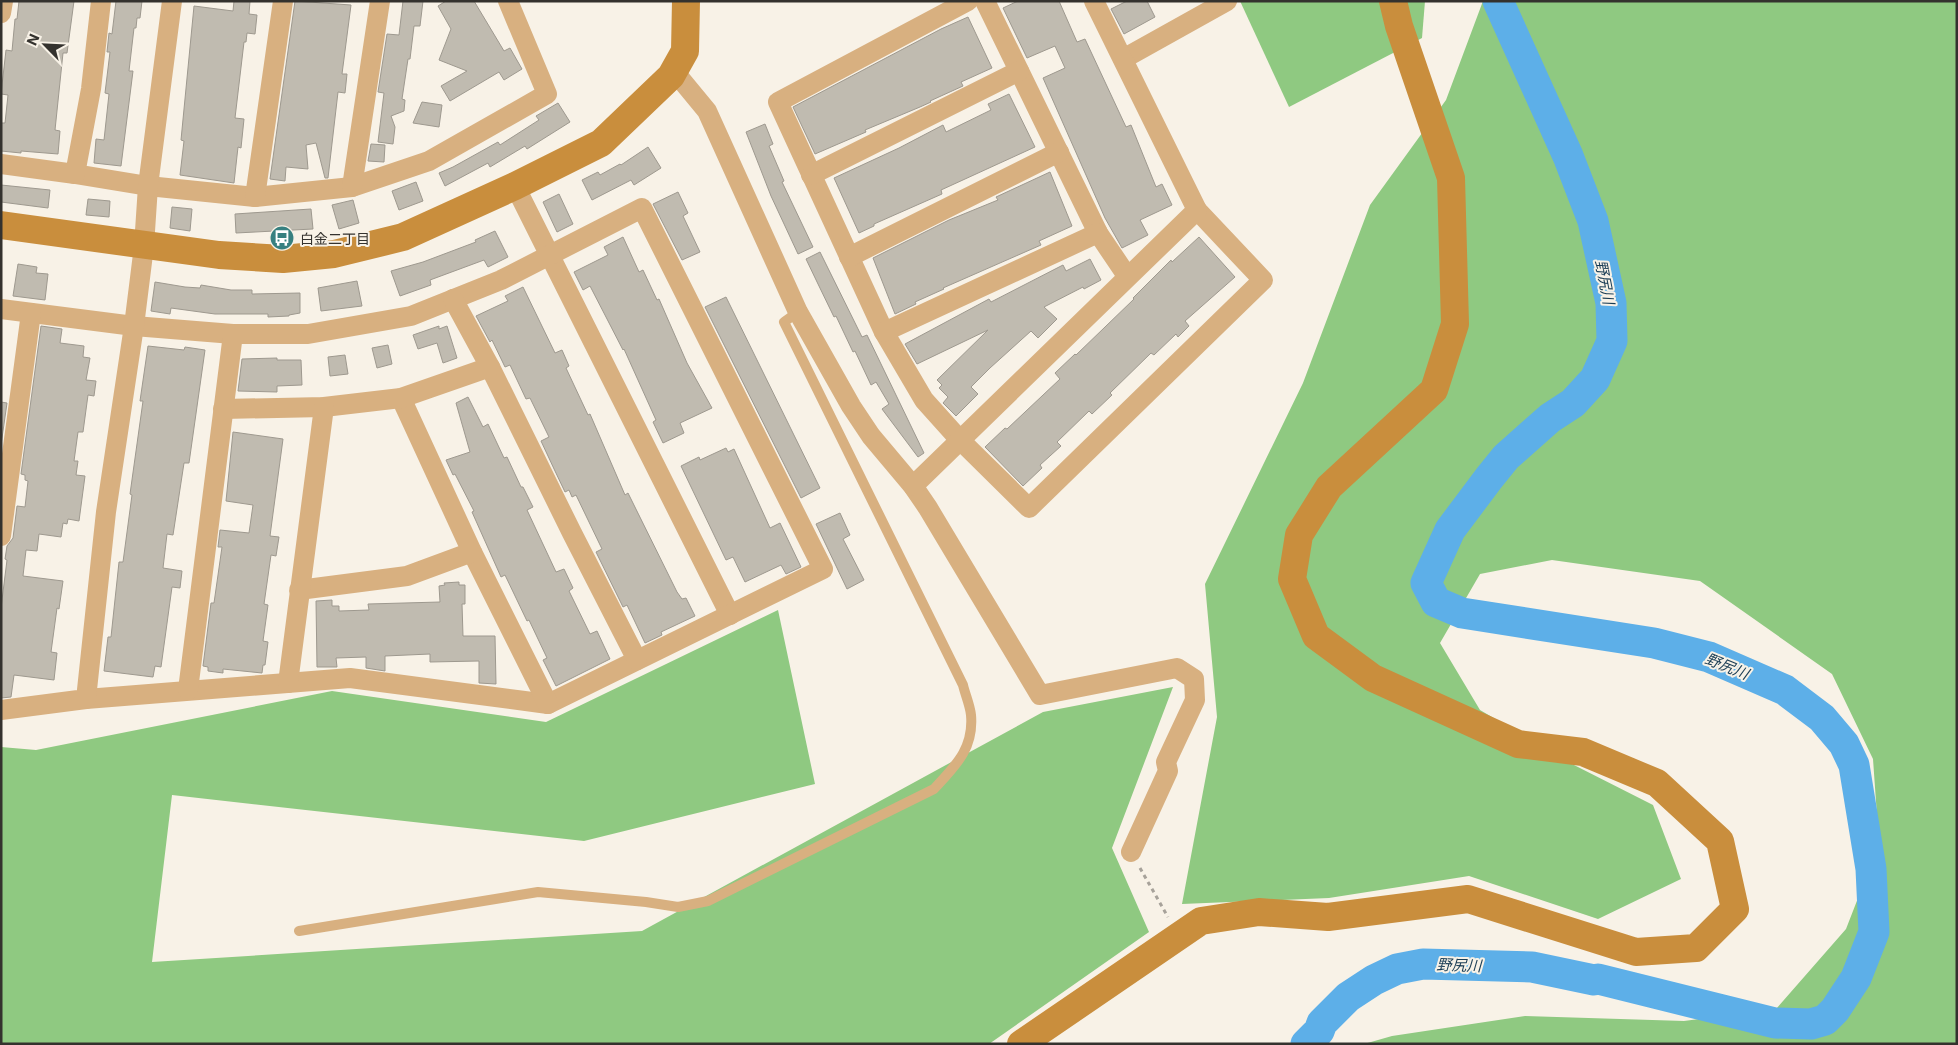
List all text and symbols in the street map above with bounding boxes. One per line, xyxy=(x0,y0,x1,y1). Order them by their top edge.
north arrow xyxy=(20,20,70,70)
text: N xyxy=(23,31,43,48)
bus stop icon: 白金二丁目 xyxy=(269,225,295,251)
place label: 白金二丁目 xyxy=(300,230,370,247)
water label: 野尻川 xyxy=(1591,258,1619,308)
water label: 野尻川 xyxy=(1703,649,1753,684)
water label: 野尻川 xyxy=(1436,955,1484,975)

